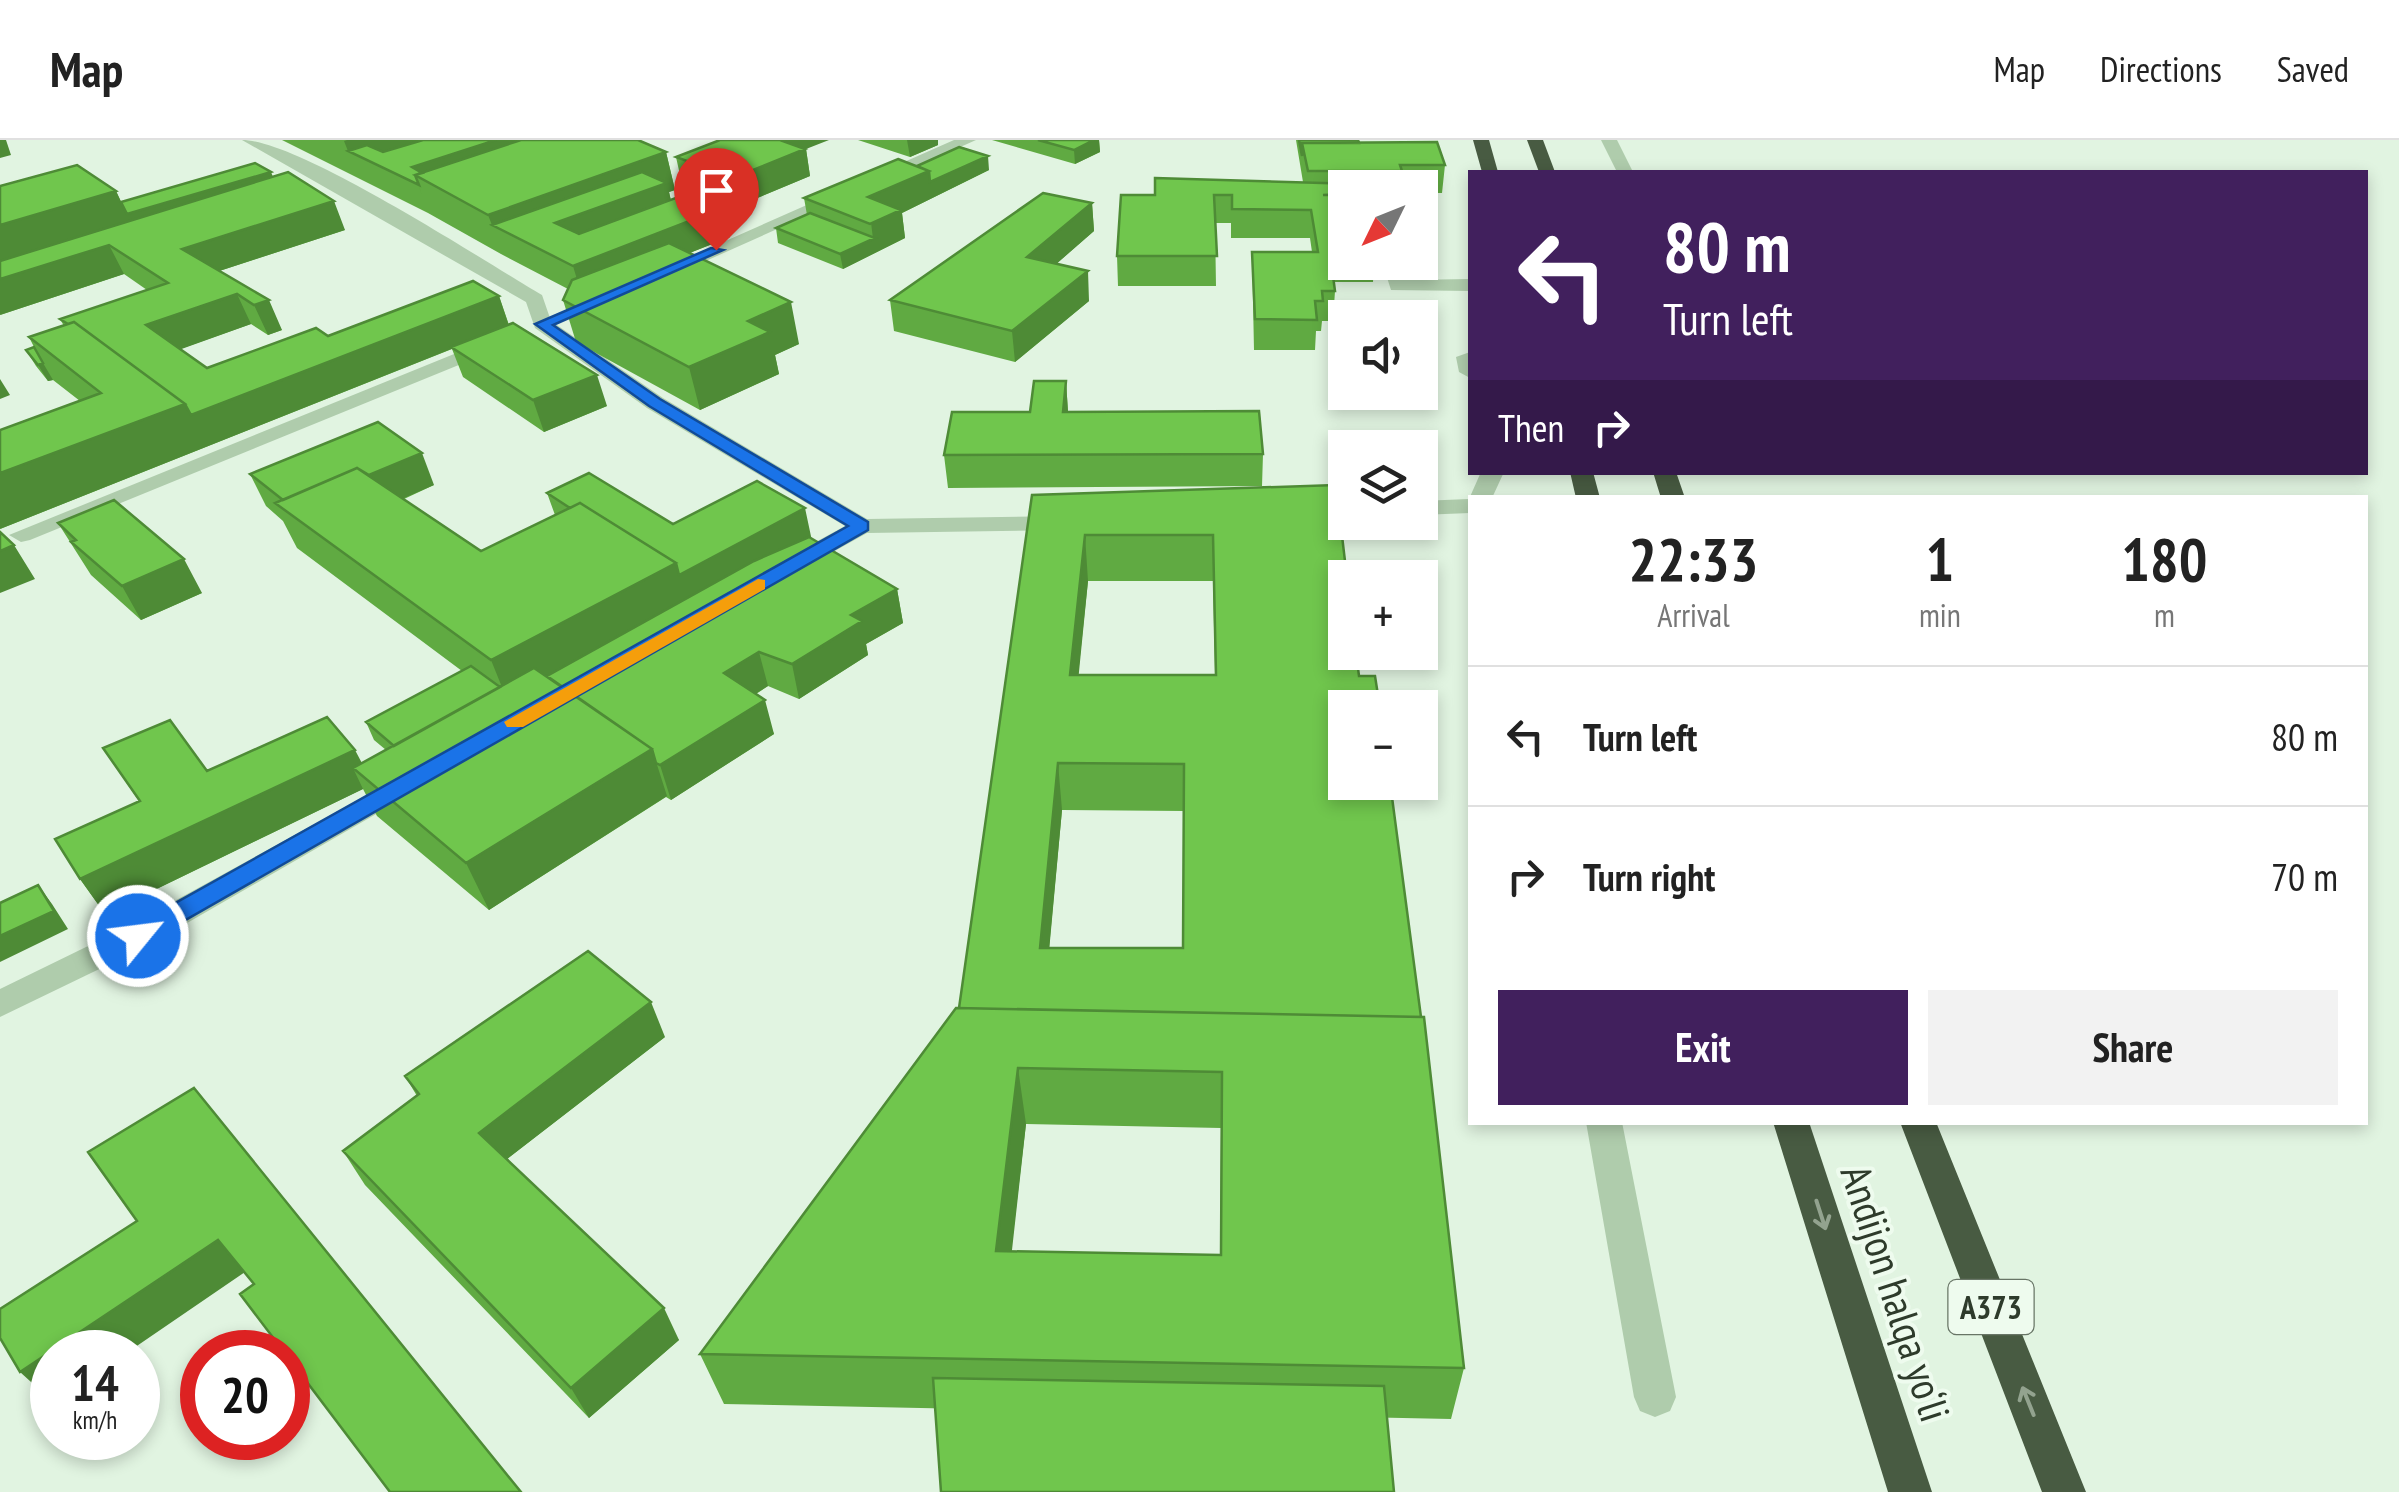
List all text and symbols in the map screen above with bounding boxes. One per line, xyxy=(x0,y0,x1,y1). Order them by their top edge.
text: Map xyxy=(50,38,123,100)
text: Map xyxy=(1994,46,2045,92)
text: Directions xyxy=(2100,46,2222,92)
text: Saved xyxy=(2277,46,2349,92)
pin xyxy=(674,148,759,251)
icon: arrive xyxy=(689,163,744,218)
north arrow xyxy=(1328,170,1438,280)
map controls xyxy=(1328,170,1438,800)
text: 80 m xyxy=(1663,201,1791,291)
icon: left xyxy=(1498,210,1628,340)
text: Turn left xyxy=(1663,289,1793,347)
button: sound xyxy=(1328,300,1438,410)
icon: right xyxy=(1584,400,1639,455)
text: Then xyxy=(1498,403,1564,452)
button: layers xyxy=(1328,430,1438,540)
text: 22:33 xyxy=(1629,520,1758,598)
text: 1 xyxy=(1926,520,1954,598)
text: 180 xyxy=(2121,520,2207,598)
button: + xyxy=(1328,560,1438,670)
text: Arrival xyxy=(1657,594,1730,636)
text: min xyxy=(1919,594,1961,636)
text: m xyxy=(2154,594,2175,636)
button: − xyxy=(1328,690,1438,800)
icon: left xyxy=(1498,709,1553,764)
text: Turn left xyxy=(1583,712,1697,761)
text: 80 m xyxy=(2271,712,2338,761)
icon: right xyxy=(1498,849,1553,904)
text: Turn right xyxy=(1583,852,1715,901)
text: 70 m xyxy=(2271,852,2338,901)
position arrow xyxy=(86,884,190,988)
button: Exit xyxy=(1498,990,1908,1105)
button: Share xyxy=(1928,990,2338,1105)
street label: Andijon halqa yo‘li xyxy=(1829,1158,1963,1428)
one-way arrow xyxy=(1813,1199,1831,1231)
road number: A373 xyxy=(1948,1280,2034,1334)
speed limit sign: 20 xyxy=(180,1330,310,1460)
text: 14 xyxy=(71,1350,119,1415)
one-way arrow xyxy=(2018,1387,2036,1417)
text: km/h xyxy=(73,1404,117,1436)

